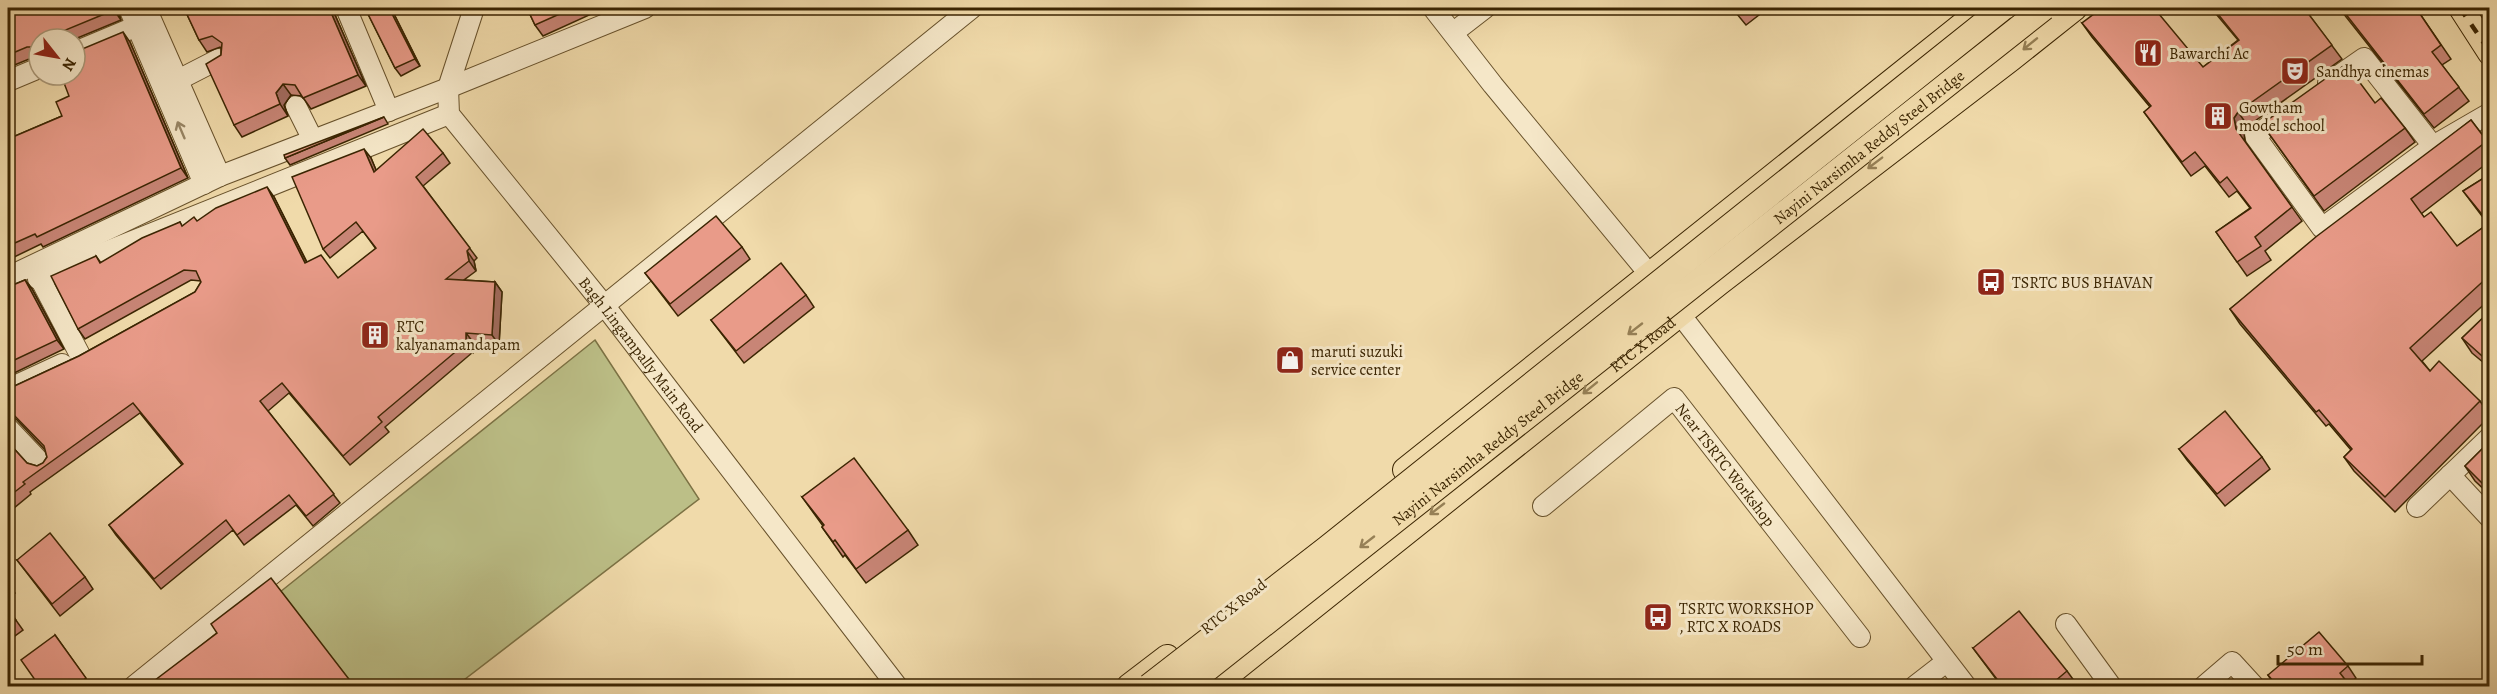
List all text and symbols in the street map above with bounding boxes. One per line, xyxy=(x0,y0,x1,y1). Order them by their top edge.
north arrow xyxy=(27,27,87,87)
restaurant icon: Bawarchi Ac xyxy=(2132,37,2164,69)
one-way arrow xyxy=(2022,38,2038,51)
place label: Bawarchi Ac xyxy=(2169,43,2249,65)
text: N xyxy=(56,54,81,75)
theatre icon: Sandhya cinemas xyxy=(2279,55,2311,87)
place label: Sandhya cinemas xyxy=(2316,61,2429,83)
street label: Nayini Narsimha Reddy Steel Bridge xyxy=(1769,65,1969,230)
place label: Gowtham model school xyxy=(2239,97,2325,137)
building icon: Gowtham model school xyxy=(2202,100,2234,132)
one-way arrow xyxy=(175,121,186,140)
one-way arrow xyxy=(1868,157,1884,170)
bus stop icon: TSRTC BUS BHAVAN xyxy=(1975,266,2007,298)
street label: Bagh Lingampally Main Road xyxy=(573,272,708,438)
place label: TSRTC BUS BHAVAN xyxy=(2012,272,2153,294)
street label: RTC X Road xyxy=(1605,312,1681,378)
place label: RTC kalyanamandapam xyxy=(396,316,520,356)
building icon: RTC kalyanamandapam xyxy=(359,319,391,351)
one-way arrow xyxy=(1627,323,1643,336)
place label: maruti suzuki service center xyxy=(1311,341,1403,381)
shop icon: maruti suzuki service center xyxy=(1274,344,1306,376)
street label: Nayini Narsimha Reddy Steel Bridge xyxy=(1388,366,1588,531)
one-way arrow xyxy=(1582,381,1598,394)
street label: Near TSRTC Workshop xyxy=(1670,399,1780,531)
one-way arrow xyxy=(1430,502,1446,515)
one-way arrow xyxy=(1359,535,1375,548)
street label: RTC X Road xyxy=(1196,574,1272,640)
place label: TSRTC WORKSHOP , RTC X ROADS xyxy=(1679,598,1814,638)
bus stop icon: TSRTC WORKSHOP , RTC X ROADS xyxy=(1642,601,1674,633)
scale bar xyxy=(2278,628,2422,666)
text: 50 m xyxy=(2287,637,2323,661)

